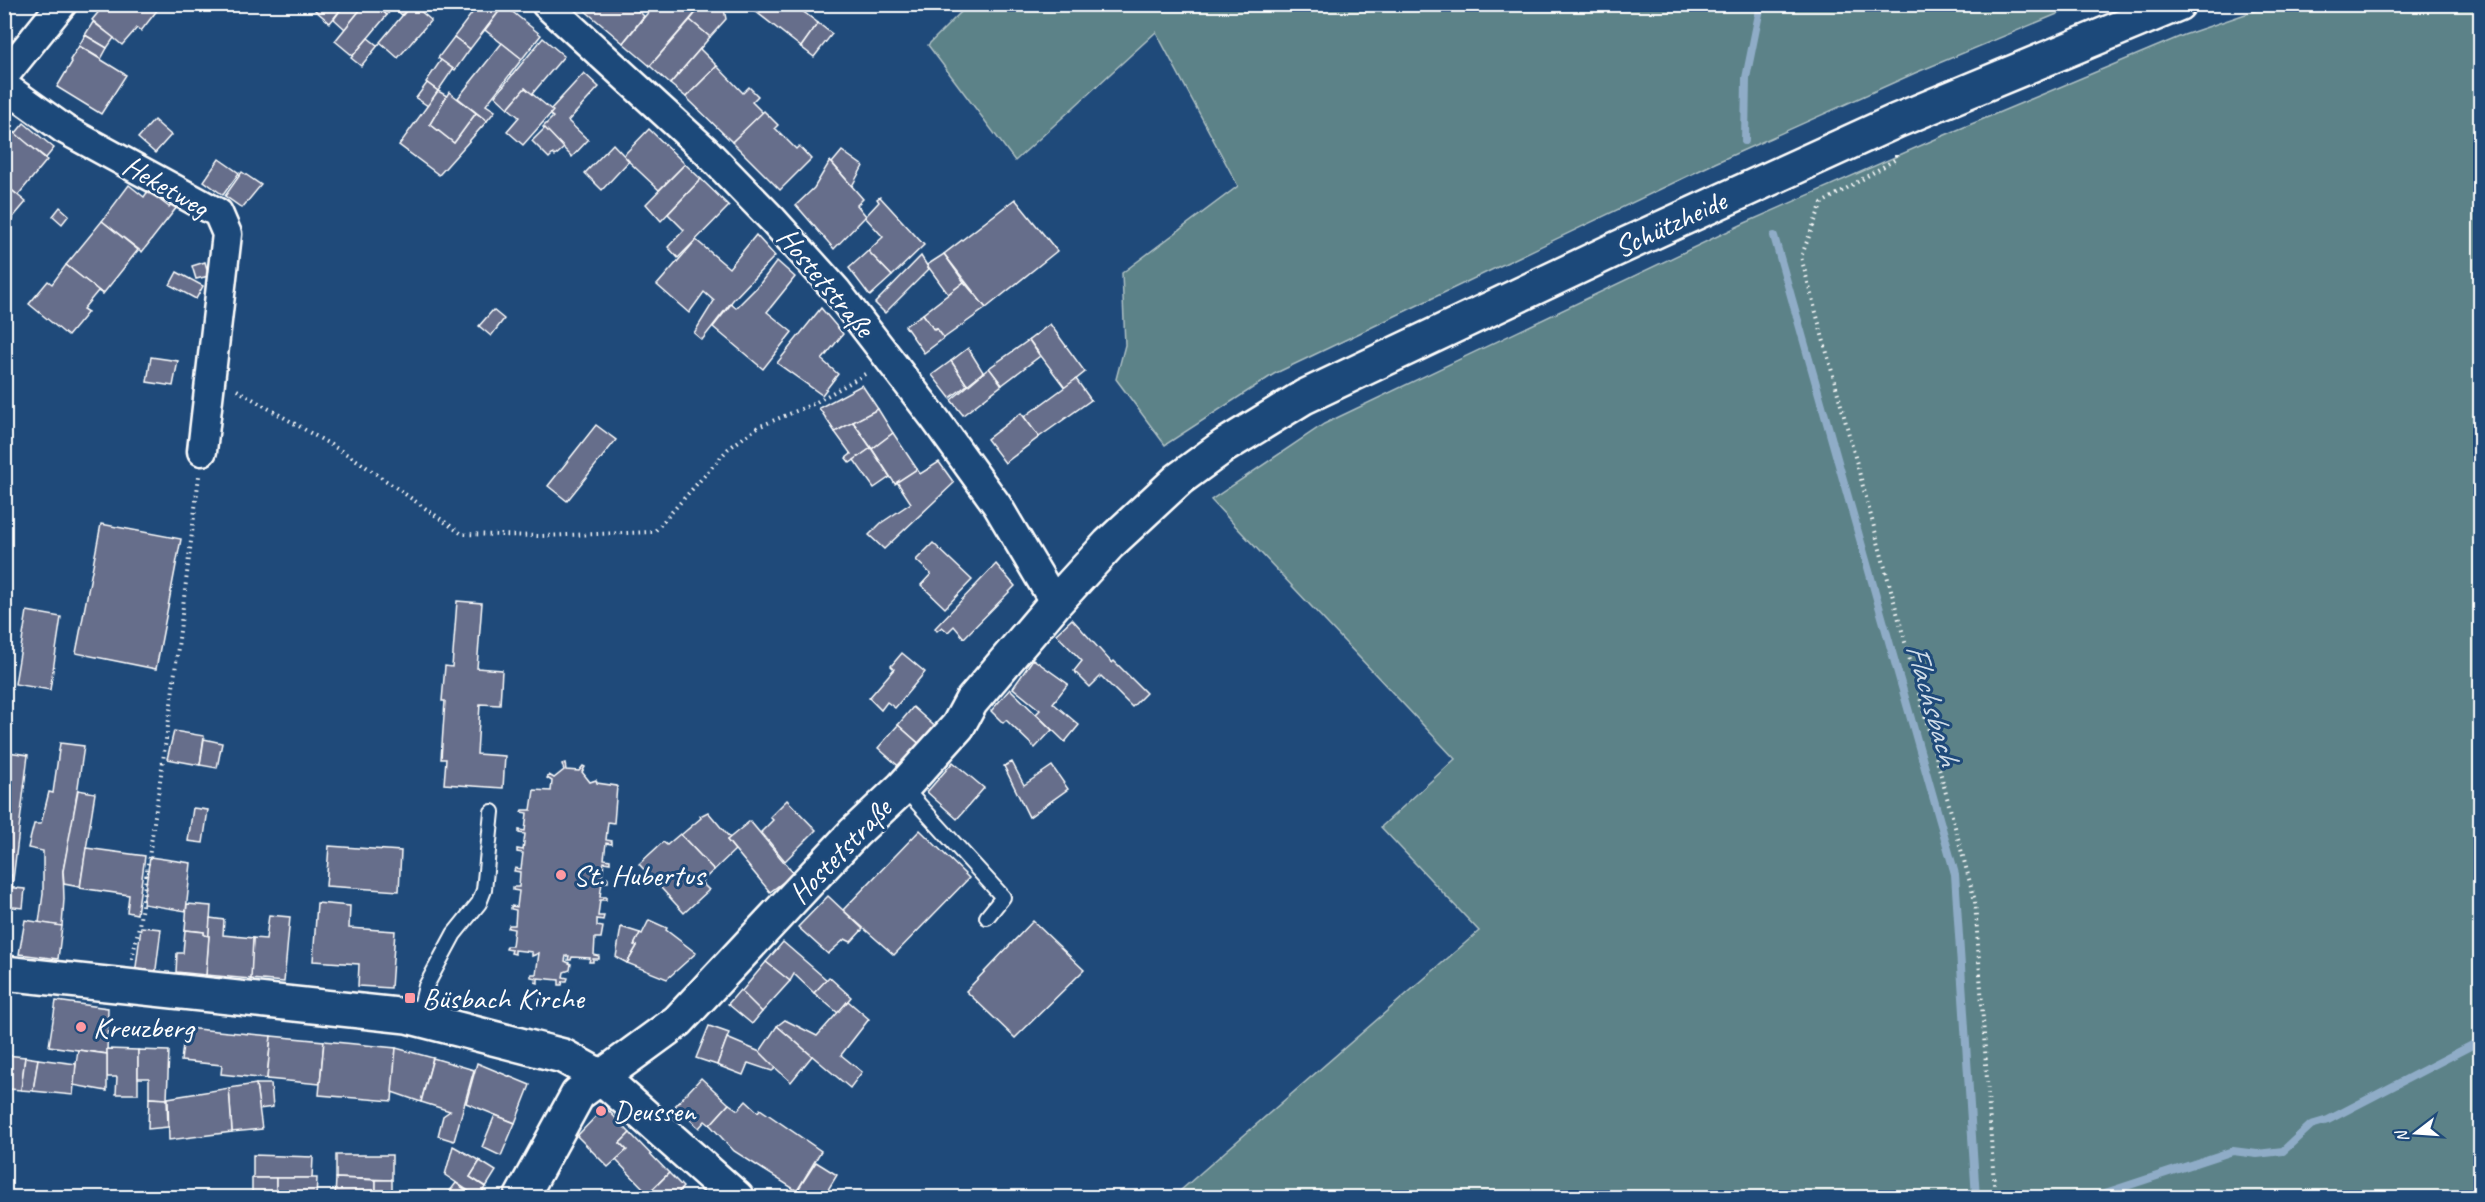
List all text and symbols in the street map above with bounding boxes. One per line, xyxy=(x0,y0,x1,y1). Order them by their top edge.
street label: Heketweg xyxy=(116,146,217,226)
street label: Schützheide xyxy=(1608,181,1734,266)
street label: Hostetstraße xyxy=(769,219,885,347)
water label: Flachsbach xyxy=(1896,638,1970,772)
street label: Hostetstraße xyxy=(780,789,901,912)
place label: St. Hubertus xyxy=(573,856,707,894)
marker: St. Hubertus xyxy=(554,868,568,882)
place label: Büsbach Kirche xyxy=(422,979,586,1017)
marker: Büsbach Kirche xyxy=(403,991,417,1005)
place label: Kreuzberg xyxy=(93,1008,196,1046)
marker: Kreuzberg xyxy=(74,1020,88,1034)
place label: Deussen xyxy=(613,1092,697,1130)
north arrow xyxy=(2386,1103,2446,1163)
marker: Deussen xyxy=(594,1104,608,1118)
text: N xyxy=(2391,1126,2414,1145)

